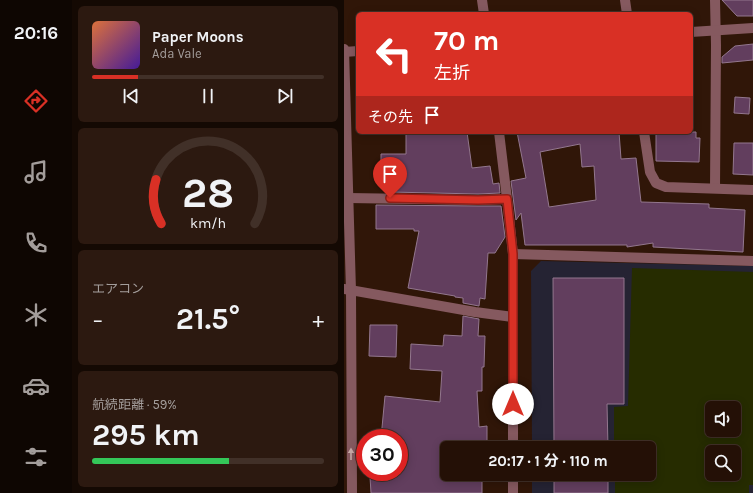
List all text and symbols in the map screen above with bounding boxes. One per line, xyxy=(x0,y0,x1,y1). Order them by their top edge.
text: 20:16 xyxy=(14,22,58,44)
text: 70 m xyxy=(434,24,499,57)
text: Paper Moons xyxy=(152,28,244,46)
icon: left xyxy=(368,28,420,80)
text: Ada Vale xyxy=(152,46,202,61)
text: 左折 xyxy=(434,62,470,84)
icon: previous xyxy=(120,85,142,107)
icon: pause xyxy=(197,85,219,107)
icon: next xyxy=(274,85,296,107)
icon: directions xyxy=(22,87,50,115)
icon: arrive xyxy=(421,104,443,126)
text: その先 xyxy=(368,108,413,126)
pin xyxy=(373,157,407,198)
icon: music xyxy=(22,158,50,186)
icon: arrive xyxy=(379,163,401,185)
text: 28 xyxy=(182,168,234,216)
text: km/h xyxy=(190,214,226,231)
icon: phone xyxy=(22,229,50,257)
text: エアコン xyxy=(92,281,144,296)
icon: climate xyxy=(22,301,50,329)
text: 21.5° xyxy=(176,301,240,337)
text: − xyxy=(92,307,104,333)
text: + xyxy=(312,307,324,333)
icon: car xyxy=(22,372,50,400)
position arrow xyxy=(492,383,534,425)
text: 航続距離 · 59% xyxy=(92,397,177,412)
map controls xyxy=(705,401,741,481)
button: sound xyxy=(705,401,741,437)
text: 295 km xyxy=(92,417,200,453)
speed limit sign: 30 xyxy=(356,429,408,481)
icon: filters xyxy=(22,443,50,471)
button: search xyxy=(705,445,741,481)
one-way arrow xyxy=(348,447,354,460)
text: 20:17 · 1 分 · 110 m xyxy=(488,452,608,470)

